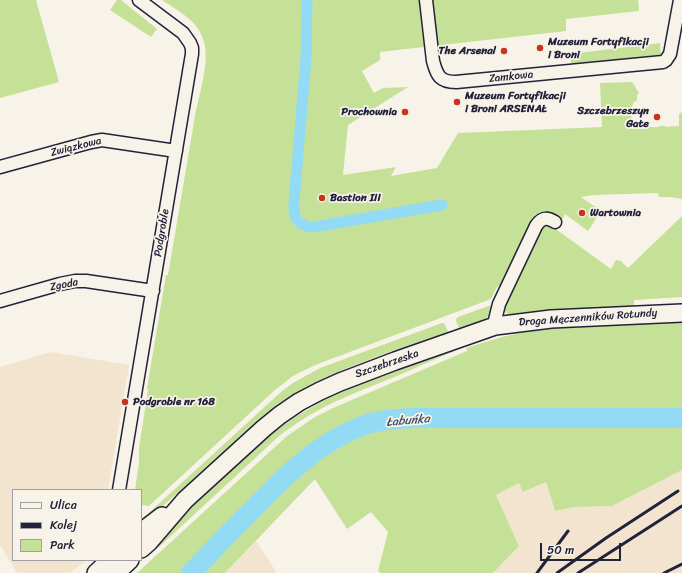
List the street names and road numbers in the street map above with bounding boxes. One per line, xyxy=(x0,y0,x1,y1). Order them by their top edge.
street label: Zamkowa xyxy=(488,68,534,86)
street label: Związkowa xyxy=(49,134,103,160)
street label: Podgroble xyxy=(152,208,172,258)
street label: Zgoda xyxy=(49,276,79,294)
street label: Droga Męczenników Rotundy xyxy=(518,307,658,329)
street label: Szczebrzeska xyxy=(353,347,421,381)

